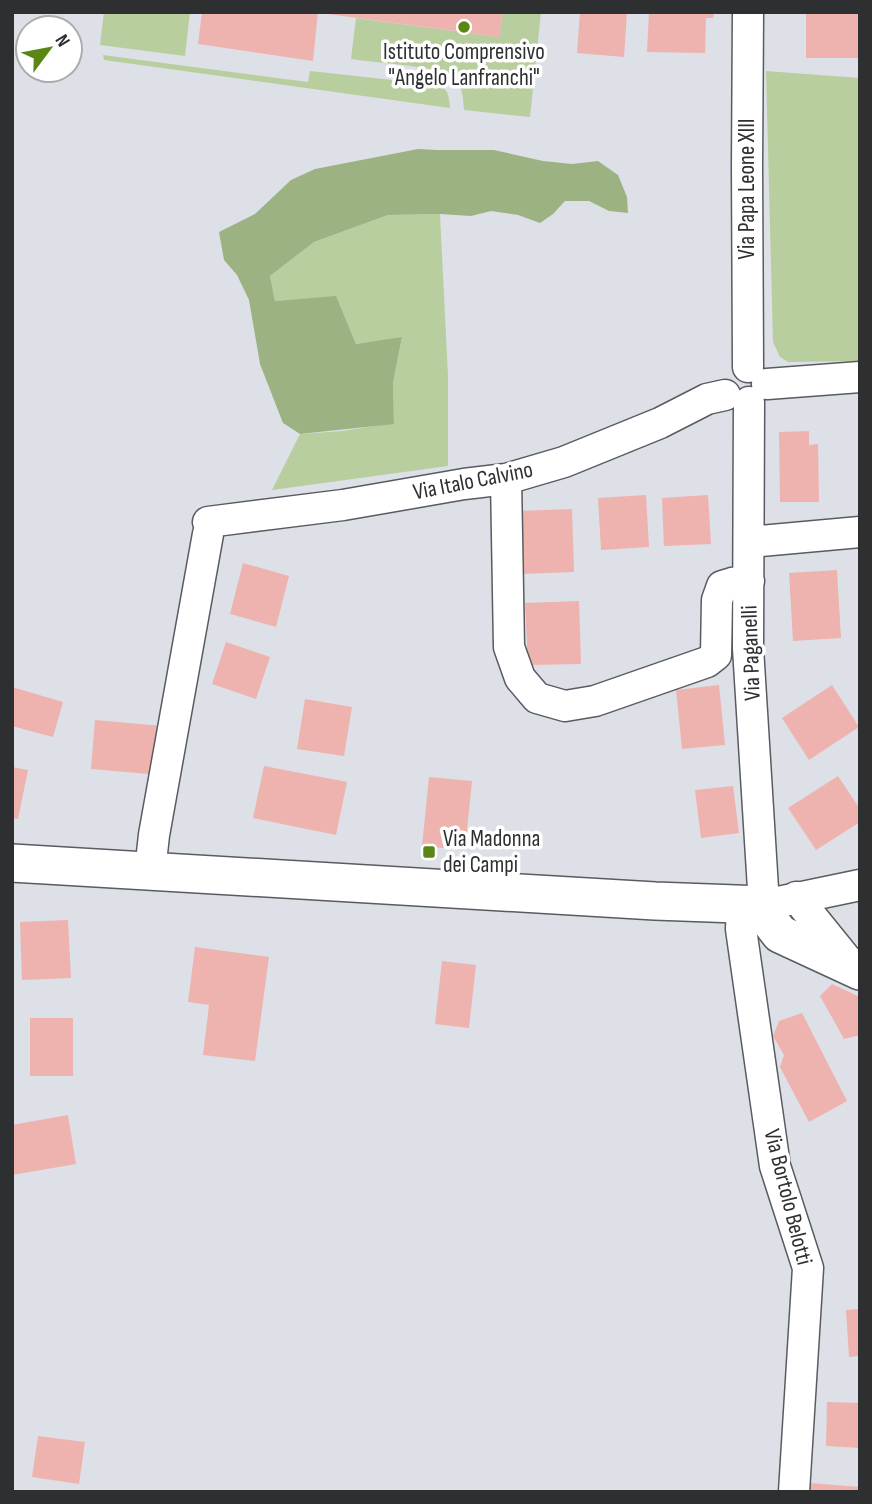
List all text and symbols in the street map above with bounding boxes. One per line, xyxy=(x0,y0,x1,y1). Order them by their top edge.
north arrow xyxy=(14,14,84,84)
marker: Istituto Comprensivo "Angelo Lanfranchi" xyxy=(456,19,472,35)
text: N xyxy=(50,30,75,51)
place label: Istituto Comprensivo "Angelo Lanfranchi" xyxy=(383,38,545,92)
street label: Via Papa Leone XIII xyxy=(733,119,761,259)
street label: Via Italo Calvino xyxy=(411,456,535,506)
street label: Via Paganelli xyxy=(735,605,767,701)
place label: Via Madonna dei Campi xyxy=(443,825,540,879)
marker: Via Madonna dei Campi xyxy=(421,844,437,860)
street label: Via Bortolo Belotti xyxy=(758,1126,818,1268)

